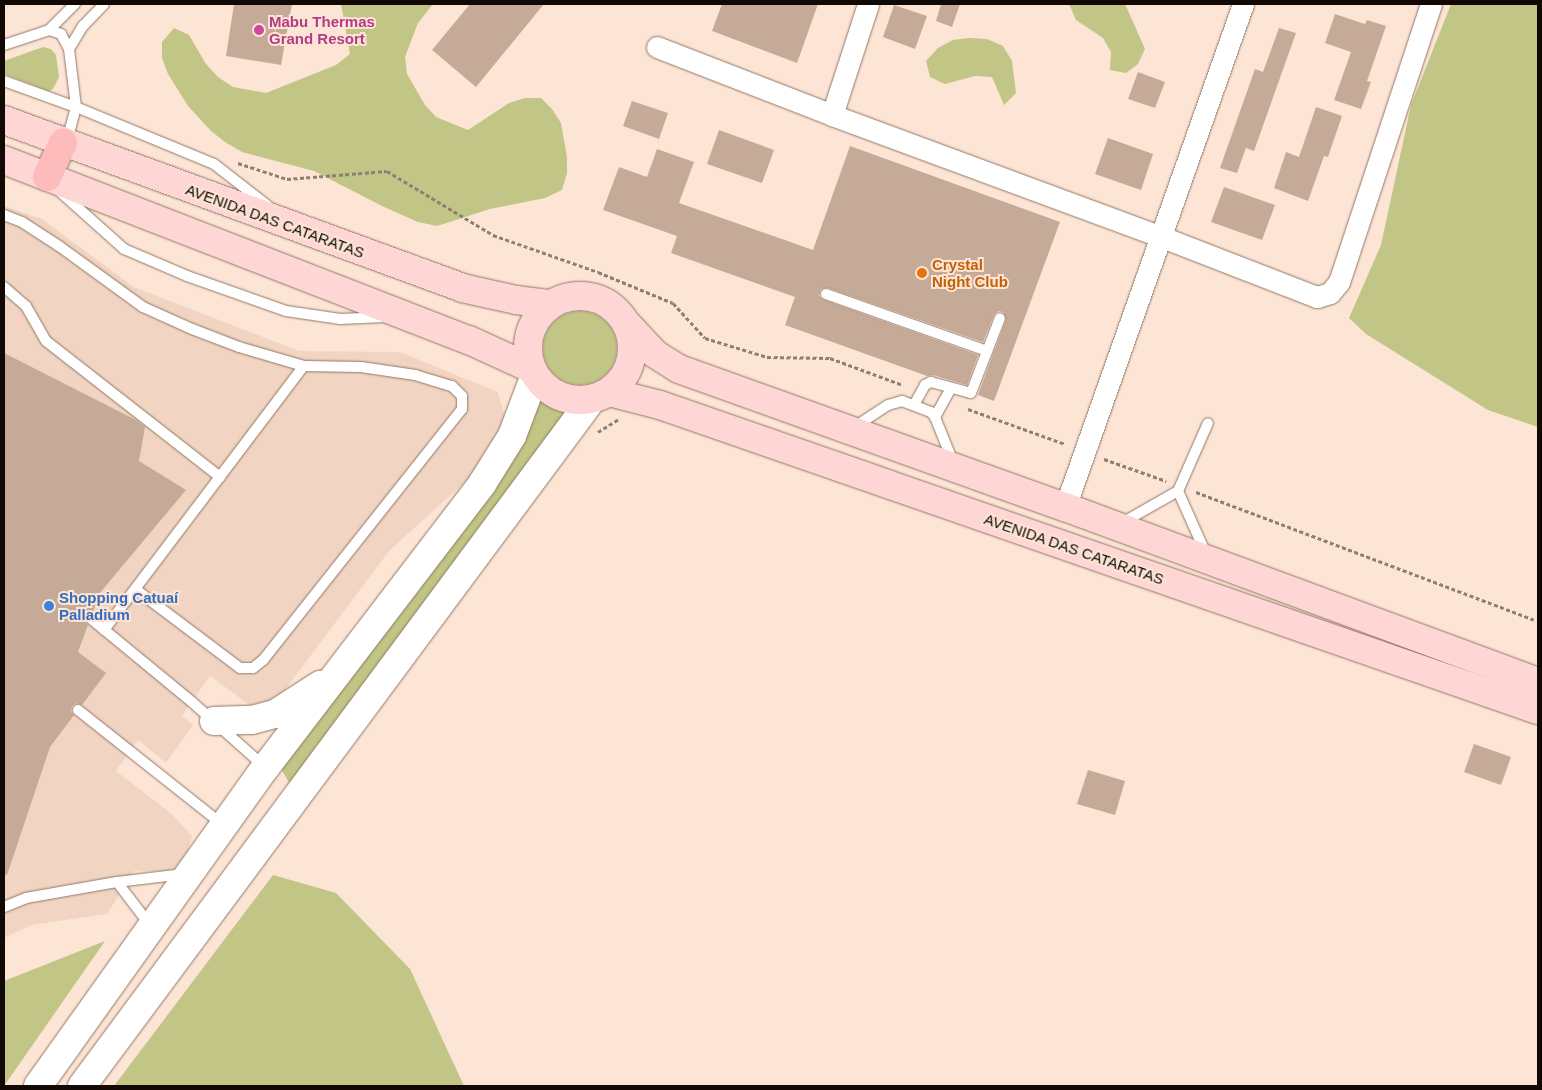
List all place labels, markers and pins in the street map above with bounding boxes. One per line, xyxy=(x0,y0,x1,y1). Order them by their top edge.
place label: Mabu Thermas Grand Resort xyxy=(269,12,375,47)
marker: Mabu Thermas Grand Resort xyxy=(253,24,265,36)
place label: Crystal Night Club xyxy=(932,255,1008,290)
marker: Crystal Night Club xyxy=(916,267,928,279)
place label: Shopping Catuaí Palladium xyxy=(59,588,178,623)
marker: Shopping Catuaí Palladium xyxy=(43,600,55,612)

